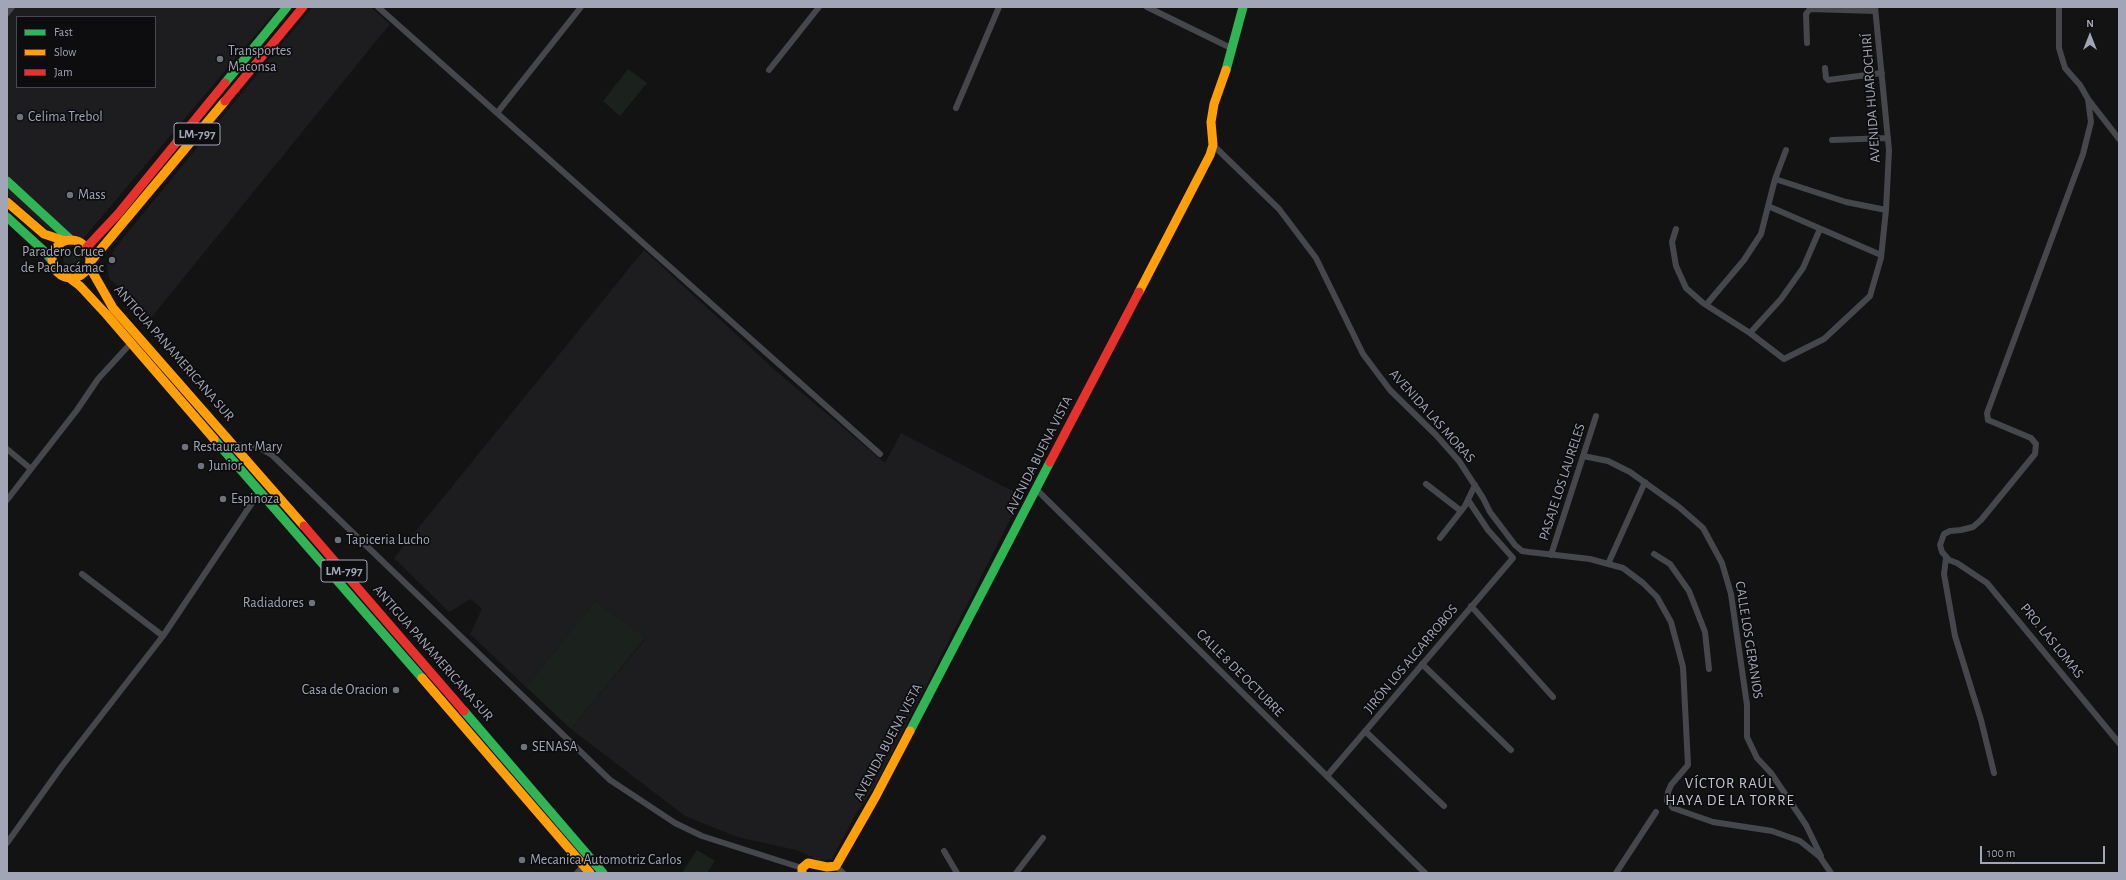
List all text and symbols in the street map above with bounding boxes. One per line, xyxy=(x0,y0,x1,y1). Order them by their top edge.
legend xyxy=(16,16,156,88)
north arrow xyxy=(2070,16,2110,56)
text: N xyxy=(2086,18,2094,29)
text: Fast xyxy=(54,26,73,38)
street label: AVENIDA HUAROCHIRÍ xyxy=(1858,33,1884,163)
place label: Transportes Maconsa xyxy=(228,43,291,76)
text: Slow xyxy=(54,46,76,58)
marker: Transportes Maconsa xyxy=(215,54,225,64)
text: Jam xyxy=(54,66,73,78)
place label: Celima Trebol xyxy=(28,109,103,125)
marker: Celima Trebol xyxy=(15,112,25,122)
road number: LM-797 xyxy=(174,123,220,145)
place label: Mass xyxy=(78,187,106,203)
marker: Mass xyxy=(65,190,75,200)
place label: Paradero Cruce de Pachacámac xyxy=(21,244,104,276)
marker: Paradero Cruce de Pachacámac xyxy=(107,255,117,265)
street label: ANTIGUA PANAMERICANA SUR xyxy=(110,281,238,425)
street label: AVENIDA LAS MORAS xyxy=(1386,366,1478,466)
street label: AVENIDA BUENA VISTA xyxy=(1002,393,1076,517)
street label: PASAJE LOS LAURELES xyxy=(1535,421,1589,543)
place label: Restaurant Mary xyxy=(193,439,282,455)
marker: Restaurant Mary xyxy=(180,442,190,452)
place label: Junior xyxy=(209,458,242,474)
marker: Junior xyxy=(196,461,206,471)
place label: Espinoza xyxy=(231,491,280,507)
marker: Espinoza xyxy=(218,494,228,504)
place label: Tapiceria Lucho xyxy=(346,532,430,548)
marker: Tapiceria Lucho xyxy=(333,535,343,545)
road number: LM-797 xyxy=(321,560,367,582)
street label: CALLE LOS GERANIOS xyxy=(1731,580,1767,700)
street label: ANTIGUA PANAMERICANA SUR xyxy=(369,581,497,725)
place label: Radiadores xyxy=(243,595,304,611)
marker: Radiadores xyxy=(307,598,317,608)
street label: PRO. LAS LOMAS xyxy=(2017,600,2087,682)
street label: JIRÓN LOS ALGARROBOS xyxy=(1361,601,1461,717)
street label: CALLE 8 DE OCTUBRE xyxy=(1193,626,1287,720)
street label: AVENIDA BUENA VISTA xyxy=(850,681,926,803)
place label: Casa de Oracion xyxy=(302,682,388,698)
marker: Casa de Oracion xyxy=(391,685,401,695)
place label: SENASA xyxy=(532,739,578,755)
marker: SENASA xyxy=(519,742,529,752)
district label: VÍCTOR RAÚL HAYA DE LA TORRE xyxy=(1665,774,1795,809)
scale bar xyxy=(1982,838,2107,864)
text: 100 m xyxy=(1987,847,2015,859)
place label: Mecanica Automotriz Carlos xyxy=(530,852,682,868)
marker: Mecanica Automotriz Carlos xyxy=(517,855,527,865)

